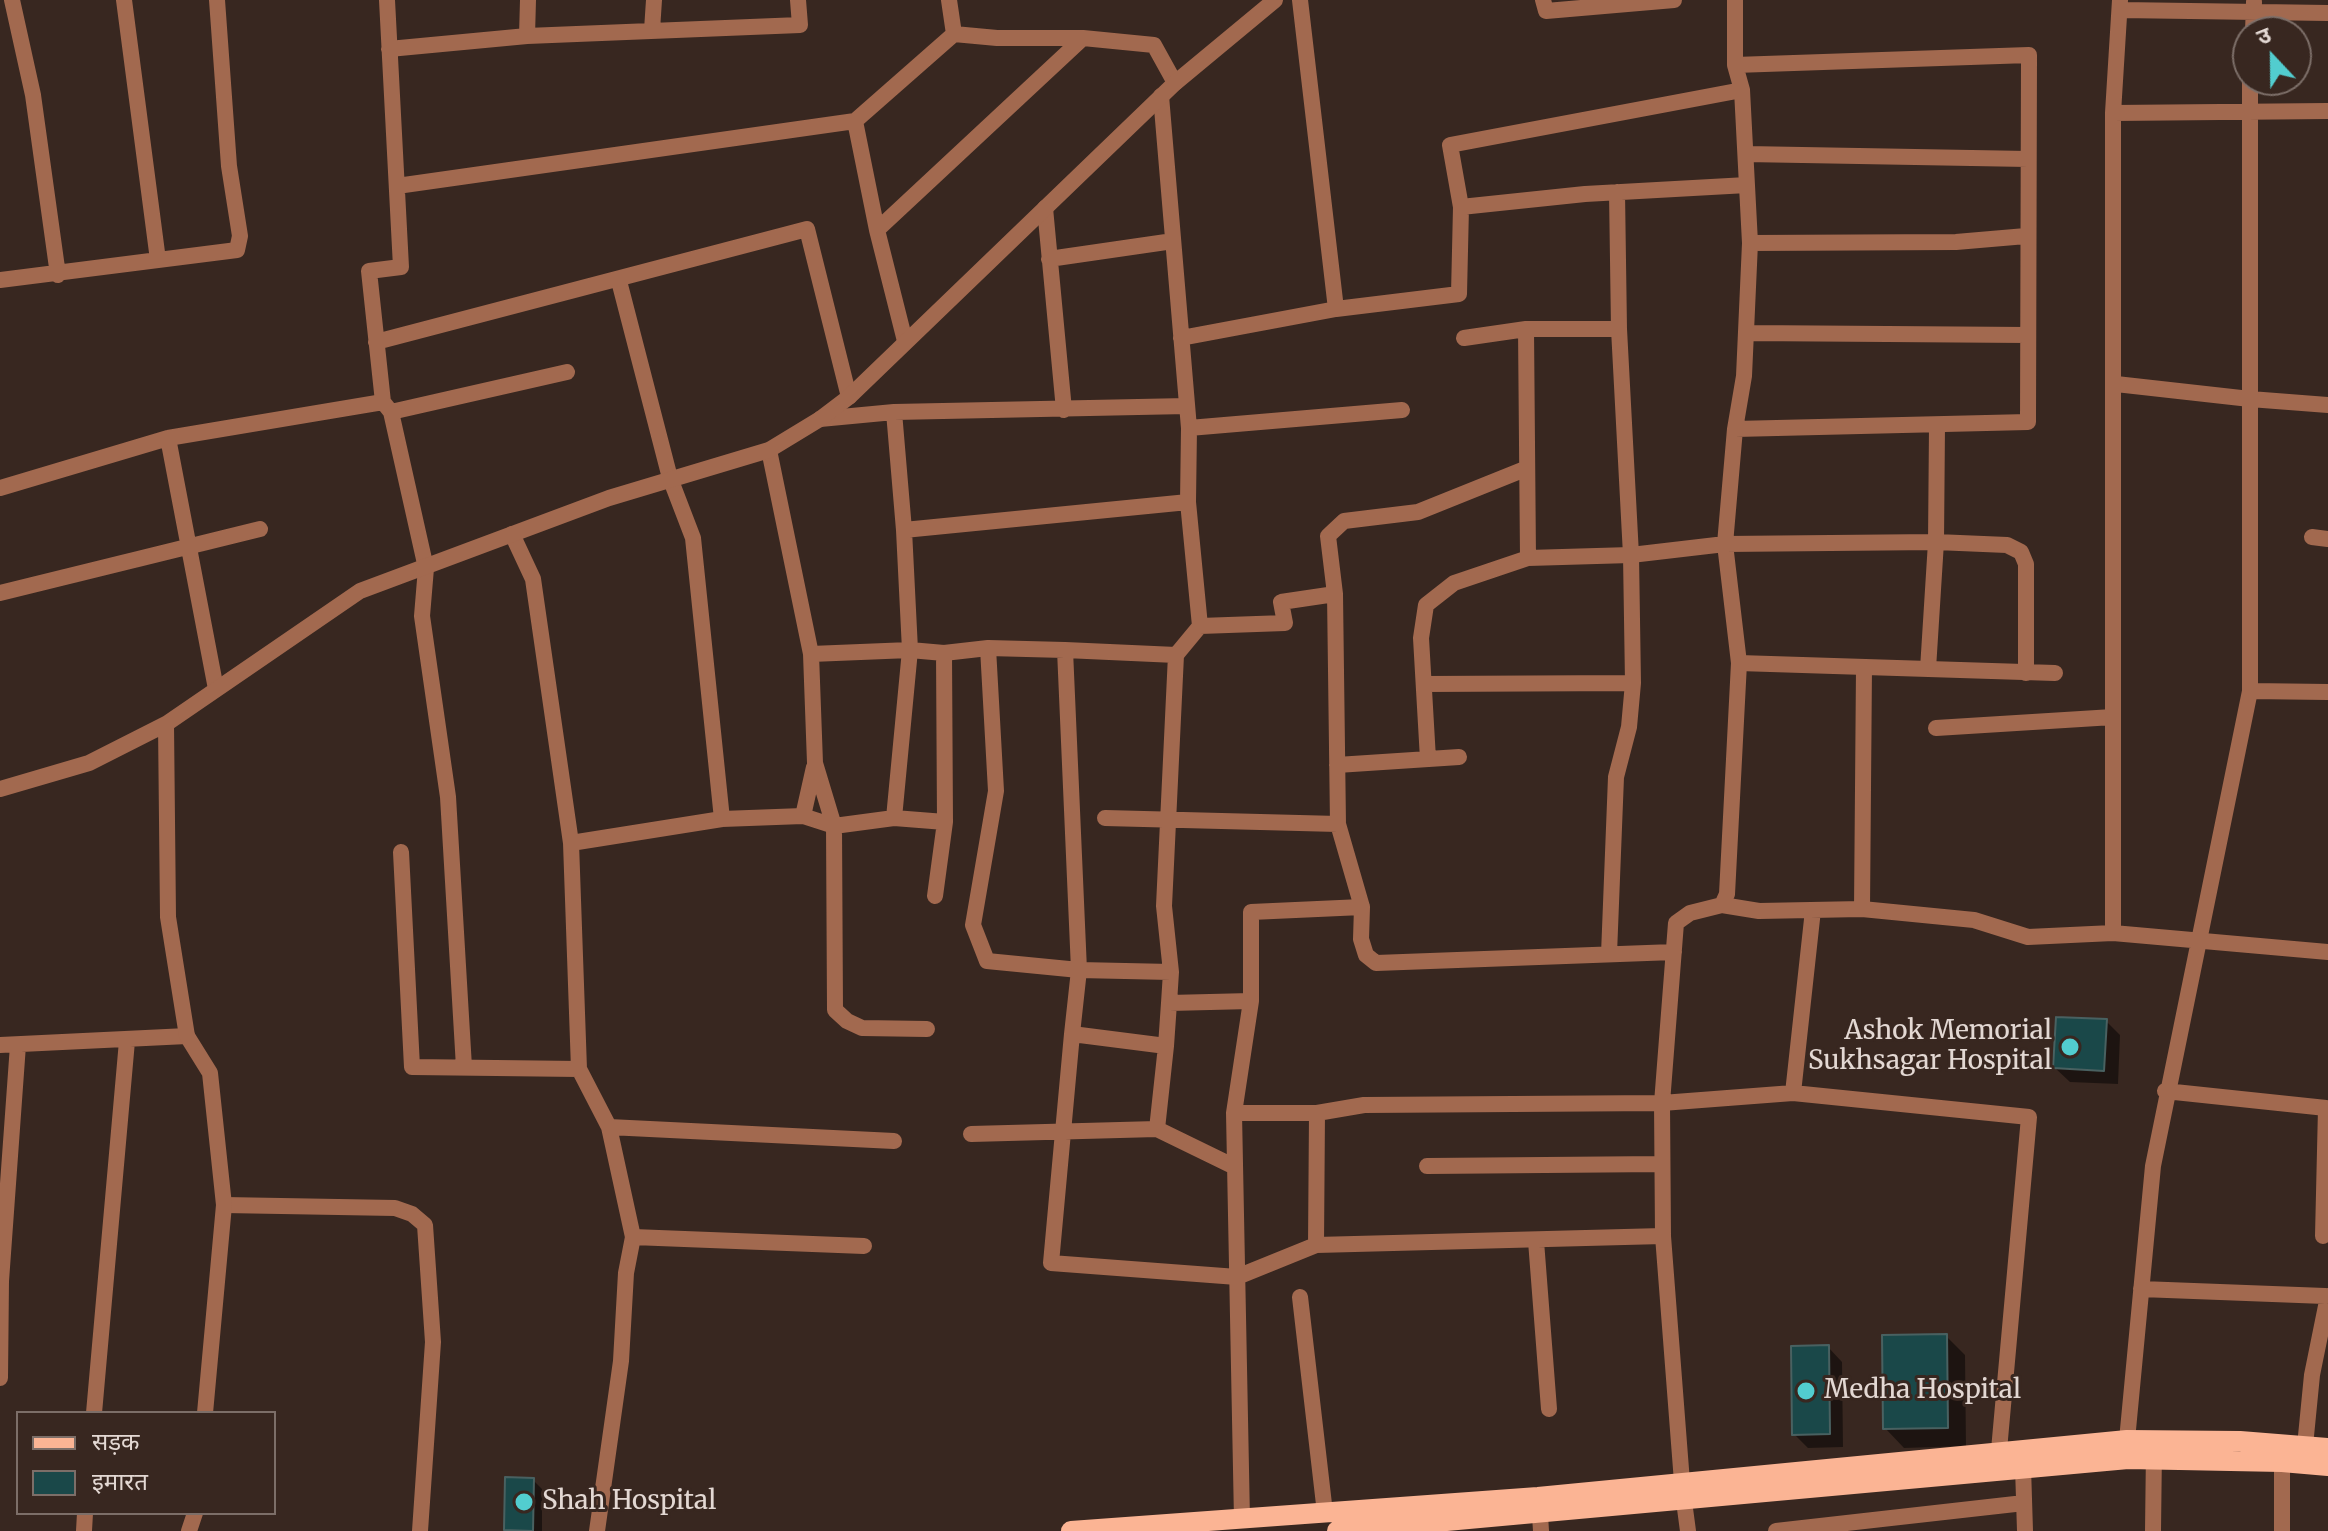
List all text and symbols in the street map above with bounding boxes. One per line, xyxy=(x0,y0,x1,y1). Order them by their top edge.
north arrow xyxy=(2232,16,2312,96)
text: उ xyxy=(2253,20,2275,51)
place label: Ashok Memorial Sukhsagar Hospital xyxy=(1808,1016,2052,1078)
marker: Ashok Memorial Sukhsagar Hospital xyxy=(2059,1036,2081,1058)
place label: Medha Hospital xyxy=(1824,1375,2021,1407)
marker: Medha Hospital xyxy=(1795,1380,1817,1402)
legend xyxy=(16,1411,276,1515)
text: सड़क xyxy=(92,1426,140,1457)
text: इमारत xyxy=(92,1466,148,1497)
place label: Shah Hospital xyxy=(542,1486,716,1518)
marker: Shah Hospital xyxy=(513,1491,535,1513)

